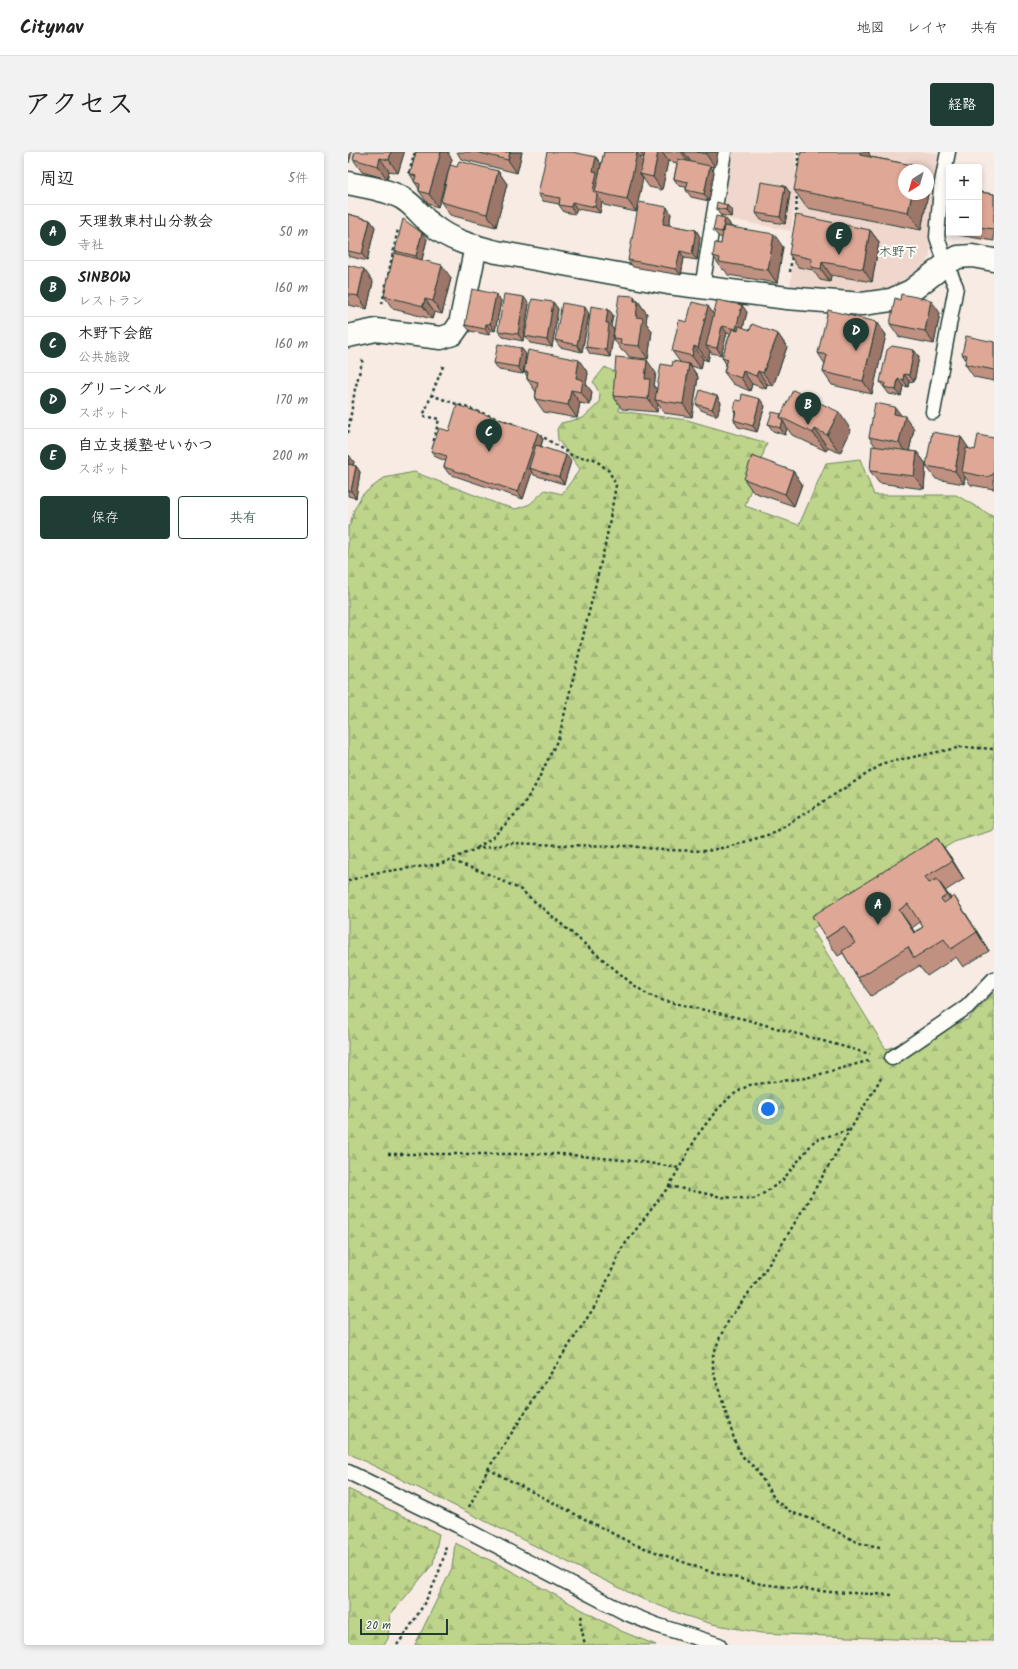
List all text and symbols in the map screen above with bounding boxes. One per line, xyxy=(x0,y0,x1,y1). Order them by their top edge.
text: Citynav xyxy=(20,13,83,43)
text: 地図 xyxy=(857,17,885,39)
text: レイヤ xyxy=(907,17,948,39)
text: 共有 xyxy=(970,17,998,39)
text: アクセス xyxy=(24,83,134,128)
button: 経路 xyxy=(930,83,994,126)
north arrow xyxy=(898,164,934,200)
map controls xyxy=(946,164,982,236)
button: + xyxy=(946,164,982,200)
text: 周辺 xyxy=(40,166,74,193)
text: 5件 xyxy=(288,168,308,189)
button: − xyxy=(946,200,982,236)
text: 天理教東村山分教会 xyxy=(78,210,213,234)
text: A xyxy=(49,222,57,243)
text: 50 m xyxy=(279,222,308,243)
pin: E xyxy=(826,222,852,255)
text: 寺社 xyxy=(78,235,104,256)
district label: 木野下 xyxy=(878,242,918,263)
text: SINBOW xyxy=(78,266,131,290)
text: B xyxy=(49,278,57,299)
text: 160 m xyxy=(275,278,308,299)
text: レストラン xyxy=(78,291,144,312)
pin: D xyxy=(843,318,869,351)
text: 木野下会館 xyxy=(78,322,153,346)
text: C xyxy=(49,334,57,355)
text: 160 m xyxy=(275,334,308,355)
text: 公共施設 xyxy=(78,347,130,368)
text: グリーンベル xyxy=(78,378,167,402)
text: D xyxy=(49,390,57,411)
text: 170 m xyxy=(276,390,308,411)
pin: B xyxy=(795,392,821,425)
text: スポット xyxy=(78,403,130,424)
pin: C xyxy=(476,419,502,452)
text: 自立支援塾せいかつ xyxy=(78,434,213,458)
text: E xyxy=(49,446,57,467)
text: 200 m xyxy=(272,446,308,467)
text: スポット xyxy=(78,459,130,480)
button: 保存 xyxy=(40,496,170,539)
button: 共有 xyxy=(178,496,308,539)
pin: A xyxy=(865,892,891,925)
your location xyxy=(758,1099,778,1119)
scale bar xyxy=(360,1617,448,1636)
text: 20 m xyxy=(366,1617,391,1635)

